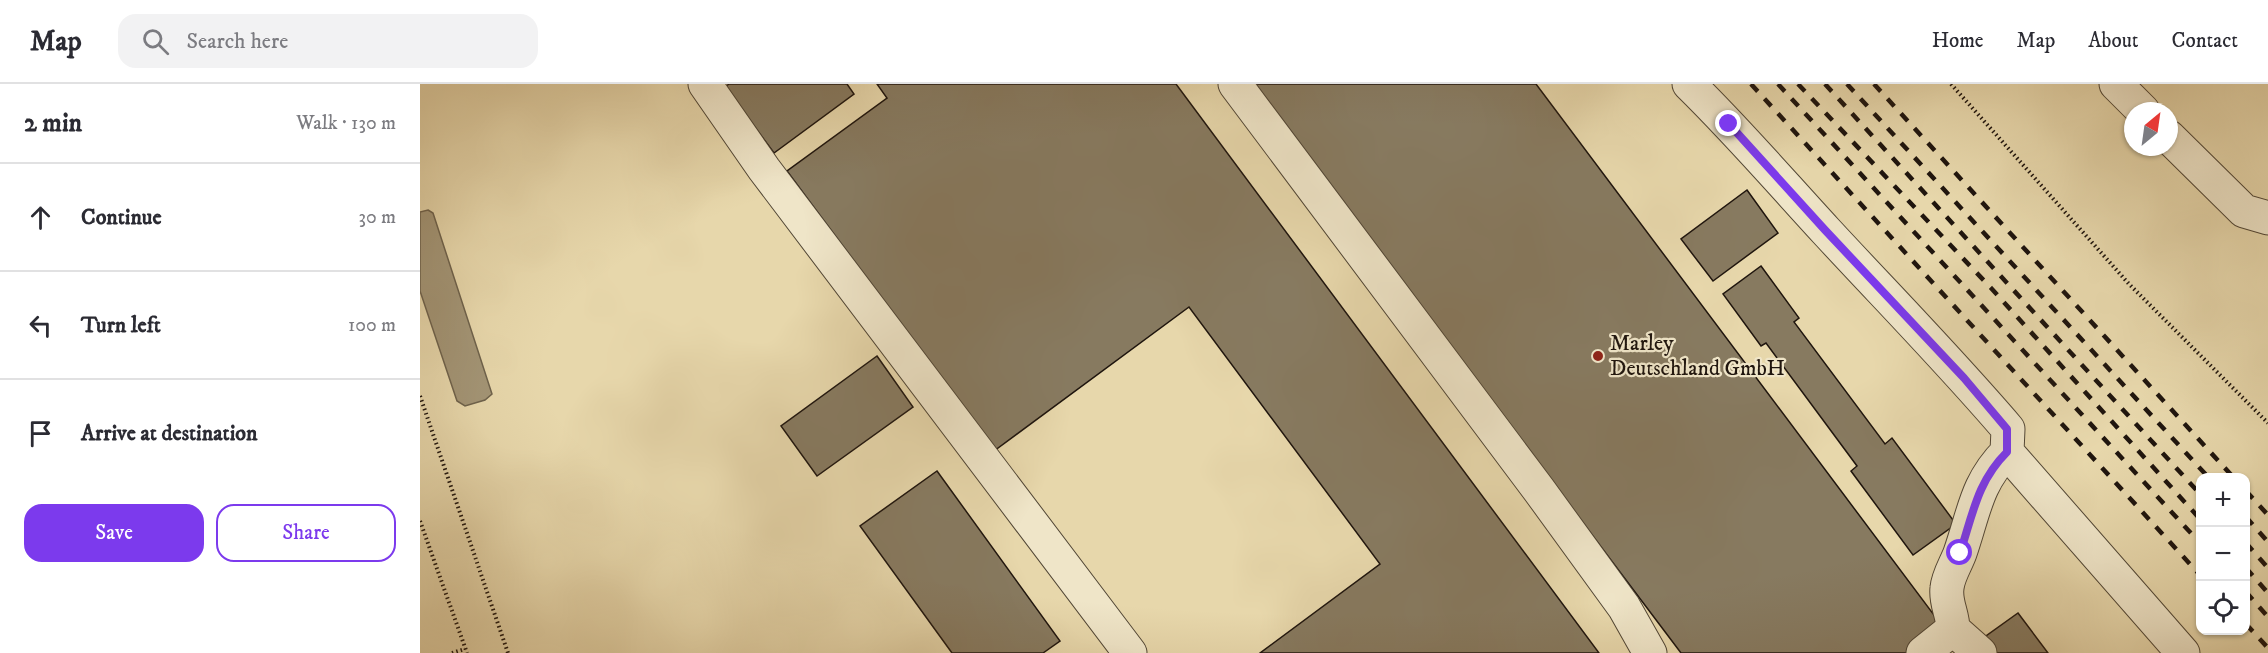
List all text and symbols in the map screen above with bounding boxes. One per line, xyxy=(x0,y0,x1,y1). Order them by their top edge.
search box xyxy=(118,14,538,68)
text: Map xyxy=(30,24,82,59)
icon: search xyxy=(139,25,172,58)
text: Search here xyxy=(187,28,288,55)
text: Home xyxy=(1932,28,1984,54)
text: Map xyxy=(2017,28,2055,54)
text: About xyxy=(2088,28,2139,54)
text: Contact xyxy=(2172,28,2238,54)
north arrow xyxy=(2124,102,2178,156)
text: 2 min xyxy=(24,107,82,140)
route end xyxy=(1715,110,1741,136)
text: Walk · 130 m xyxy=(296,111,396,136)
icon: ahead xyxy=(24,201,57,234)
text: Continue xyxy=(81,204,162,231)
text: 30 m xyxy=(358,205,396,230)
icon: left xyxy=(24,309,57,342)
text: Turn left xyxy=(81,312,161,339)
text: 100 m xyxy=(348,313,396,338)
place label: Marley Deutschland GmbH xyxy=(1610,330,1785,382)
marker: Marley Deutschland GmbH xyxy=(1591,349,1605,363)
icon: arrive xyxy=(24,417,57,450)
text: Arrive at destination xyxy=(81,420,258,447)
map controls xyxy=(2196,473,2250,635)
button: + xyxy=(2196,473,2250,527)
button: Save xyxy=(24,504,204,562)
button: Share xyxy=(216,504,396,562)
button: − xyxy=(2196,527,2250,581)
route start xyxy=(1946,539,1972,565)
button: locate xyxy=(2196,581,2250,635)

